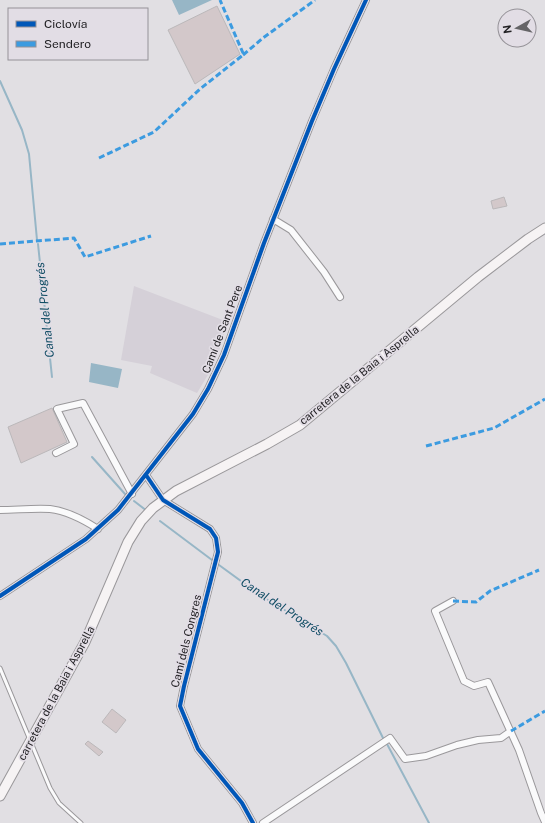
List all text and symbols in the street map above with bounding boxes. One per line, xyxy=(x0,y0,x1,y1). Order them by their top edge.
legend xyxy=(8,8,148,60)
north arrow xyxy=(497,8,537,48)
text: Ciclovía xyxy=(44,17,87,31)
text: N xyxy=(501,24,514,34)
text: Sendero xyxy=(44,37,91,51)
water label: Canal del Progrés xyxy=(33,262,57,358)
street label: Camí de Sant Pere xyxy=(200,283,244,375)
street label: carretera de la Baia i Asprella xyxy=(297,323,421,427)
water label: Canal del Progrés xyxy=(238,575,326,639)
street label: Camí dels Congres xyxy=(169,593,203,689)
street label: carretera de la Baia i Asprella xyxy=(15,624,97,762)

